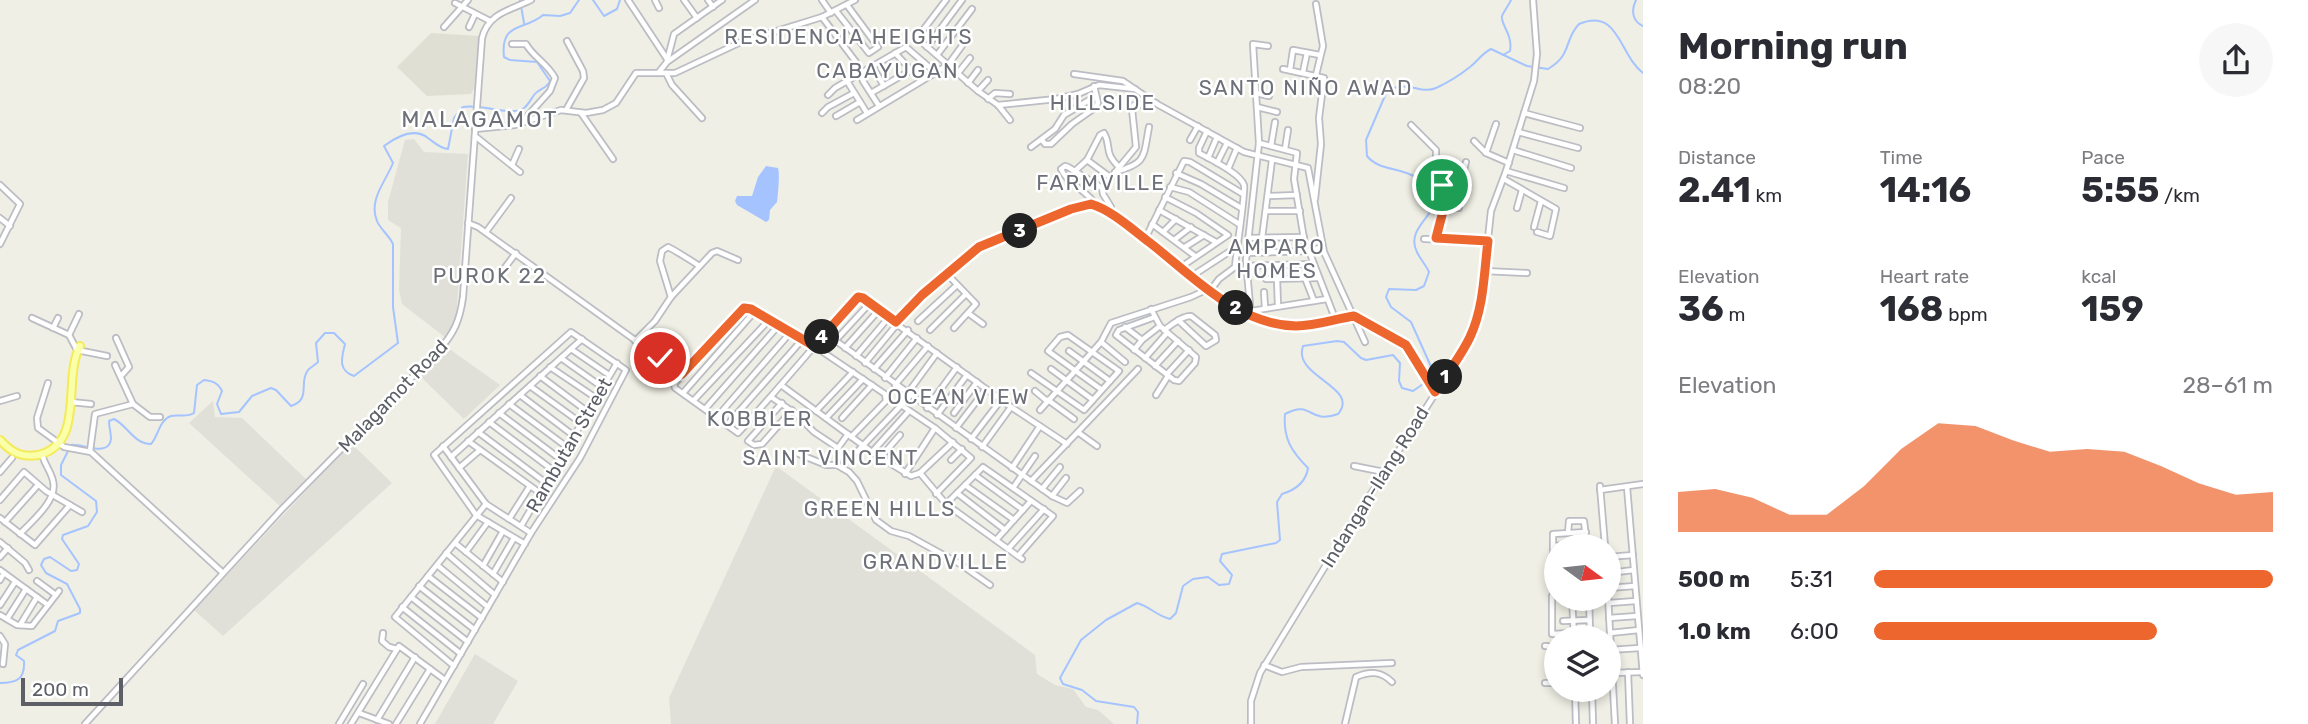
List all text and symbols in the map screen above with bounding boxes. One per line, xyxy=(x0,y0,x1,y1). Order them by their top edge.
text: Morning run xyxy=(1678,23,1908,69)
button: share xyxy=(2199,23,2273,97)
district label: RESIDENCIA HEIGHTS xyxy=(724,24,974,49)
district label: CABAYUGAN xyxy=(816,58,960,83)
text: 08:20 xyxy=(1678,72,1741,100)
district label: SANTO NIÑO AWAD xyxy=(1199,75,1413,100)
district label: HILLSIDE xyxy=(1050,90,1156,115)
district label: MALAGAMOT xyxy=(401,105,559,133)
text: Distance xyxy=(1678,146,1756,169)
text: Time xyxy=(1880,146,1923,169)
text: Pace xyxy=(2081,146,2125,169)
pin xyxy=(1412,155,1472,215)
icon: arrive xyxy=(1423,166,1461,204)
text: 2.41 xyxy=(1678,169,1751,211)
text: 14:16 xyxy=(1880,169,1971,211)
text: 5:55 xyxy=(2081,169,2159,211)
district label: FARMVILLE xyxy=(1036,170,1166,195)
text: km xyxy=(1751,184,1782,207)
text: /km xyxy=(2159,184,2200,207)
pin: 3 xyxy=(1002,214,1038,248)
text: 3 xyxy=(1013,219,1026,242)
district label: AMPARO HOMES xyxy=(1228,234,1326,283)
district label: PUROK 22 xyxy=(433,263,547,288)
text: Elevation xyxy=(1678,265,1759,288)
text: Heart rate xyxy=(1880,265,1969,288)
text: kcal xyxy=(2081,265,2116,288)
text: 36 xyxy=(1678,288,1724,330)
text: 168 xyxy=(1880,288,1944,330)
text: 159 xyxy=(2081,288,2144,330)
pin: 2 xyxy=(1218,290,1254,326)
text: 2 xyxy=(1229,296,1242,319)
text: m xyxy=(1724,303,1745,326)
text: bpm xyxy=(1944,303,1988,326)
pin: 4 xyxy=(804,320,840,354)
text: 4 xyxy=(815,325,828,348)
pin xyxy=(630,328,690,388)
street label: Malagamot Road xyxy=(334,335,452,457)
icon: check xyxy=(641,339,679,377)
pin: 1 xyxy=(1428,360,1462,394)
text: 1 xyxy=(1440,365,1449,388)
text: Elevation xyxy=(1678,371,1777,399)
text: 28–61 m xyxy=(2182,371,2273,399)
street label: Rambutan Street xyxy=(521,373,617,516)
district label: OCEAN VIEW xyxy=(887,384,1031,409)
street label: Indangan-Ilang Road xyxy=(1316,402,1434,572)
district label: KOBBLER xyxy=(707,406,813,431)
district label: SAINT VINCENT xyxy=(743,445,920,470)
district label: GREEN HILLS xyxy=(804,496,956,521)
north arrow xyxy=(1544,534,1620,611)
map controls xyxy=(1544,534,1621,702)
district label: GRANDVILLE xyxy=(863,549,1009,574)
text: 500 m xyxy=(1678,565,1750,593)
text: 5:31 xyxy=(1790,565,1833,593)
text: 1.0 km xyxy=(1678,617,1751,645)
text: 6:00 xyxy=(1790,617,1839,645)
button: layers xyxy=(1544,625,1621,702)
scale bar xyxy=(21,675,122,707)
text: 200 m xyxy=(32,678,89,701)

